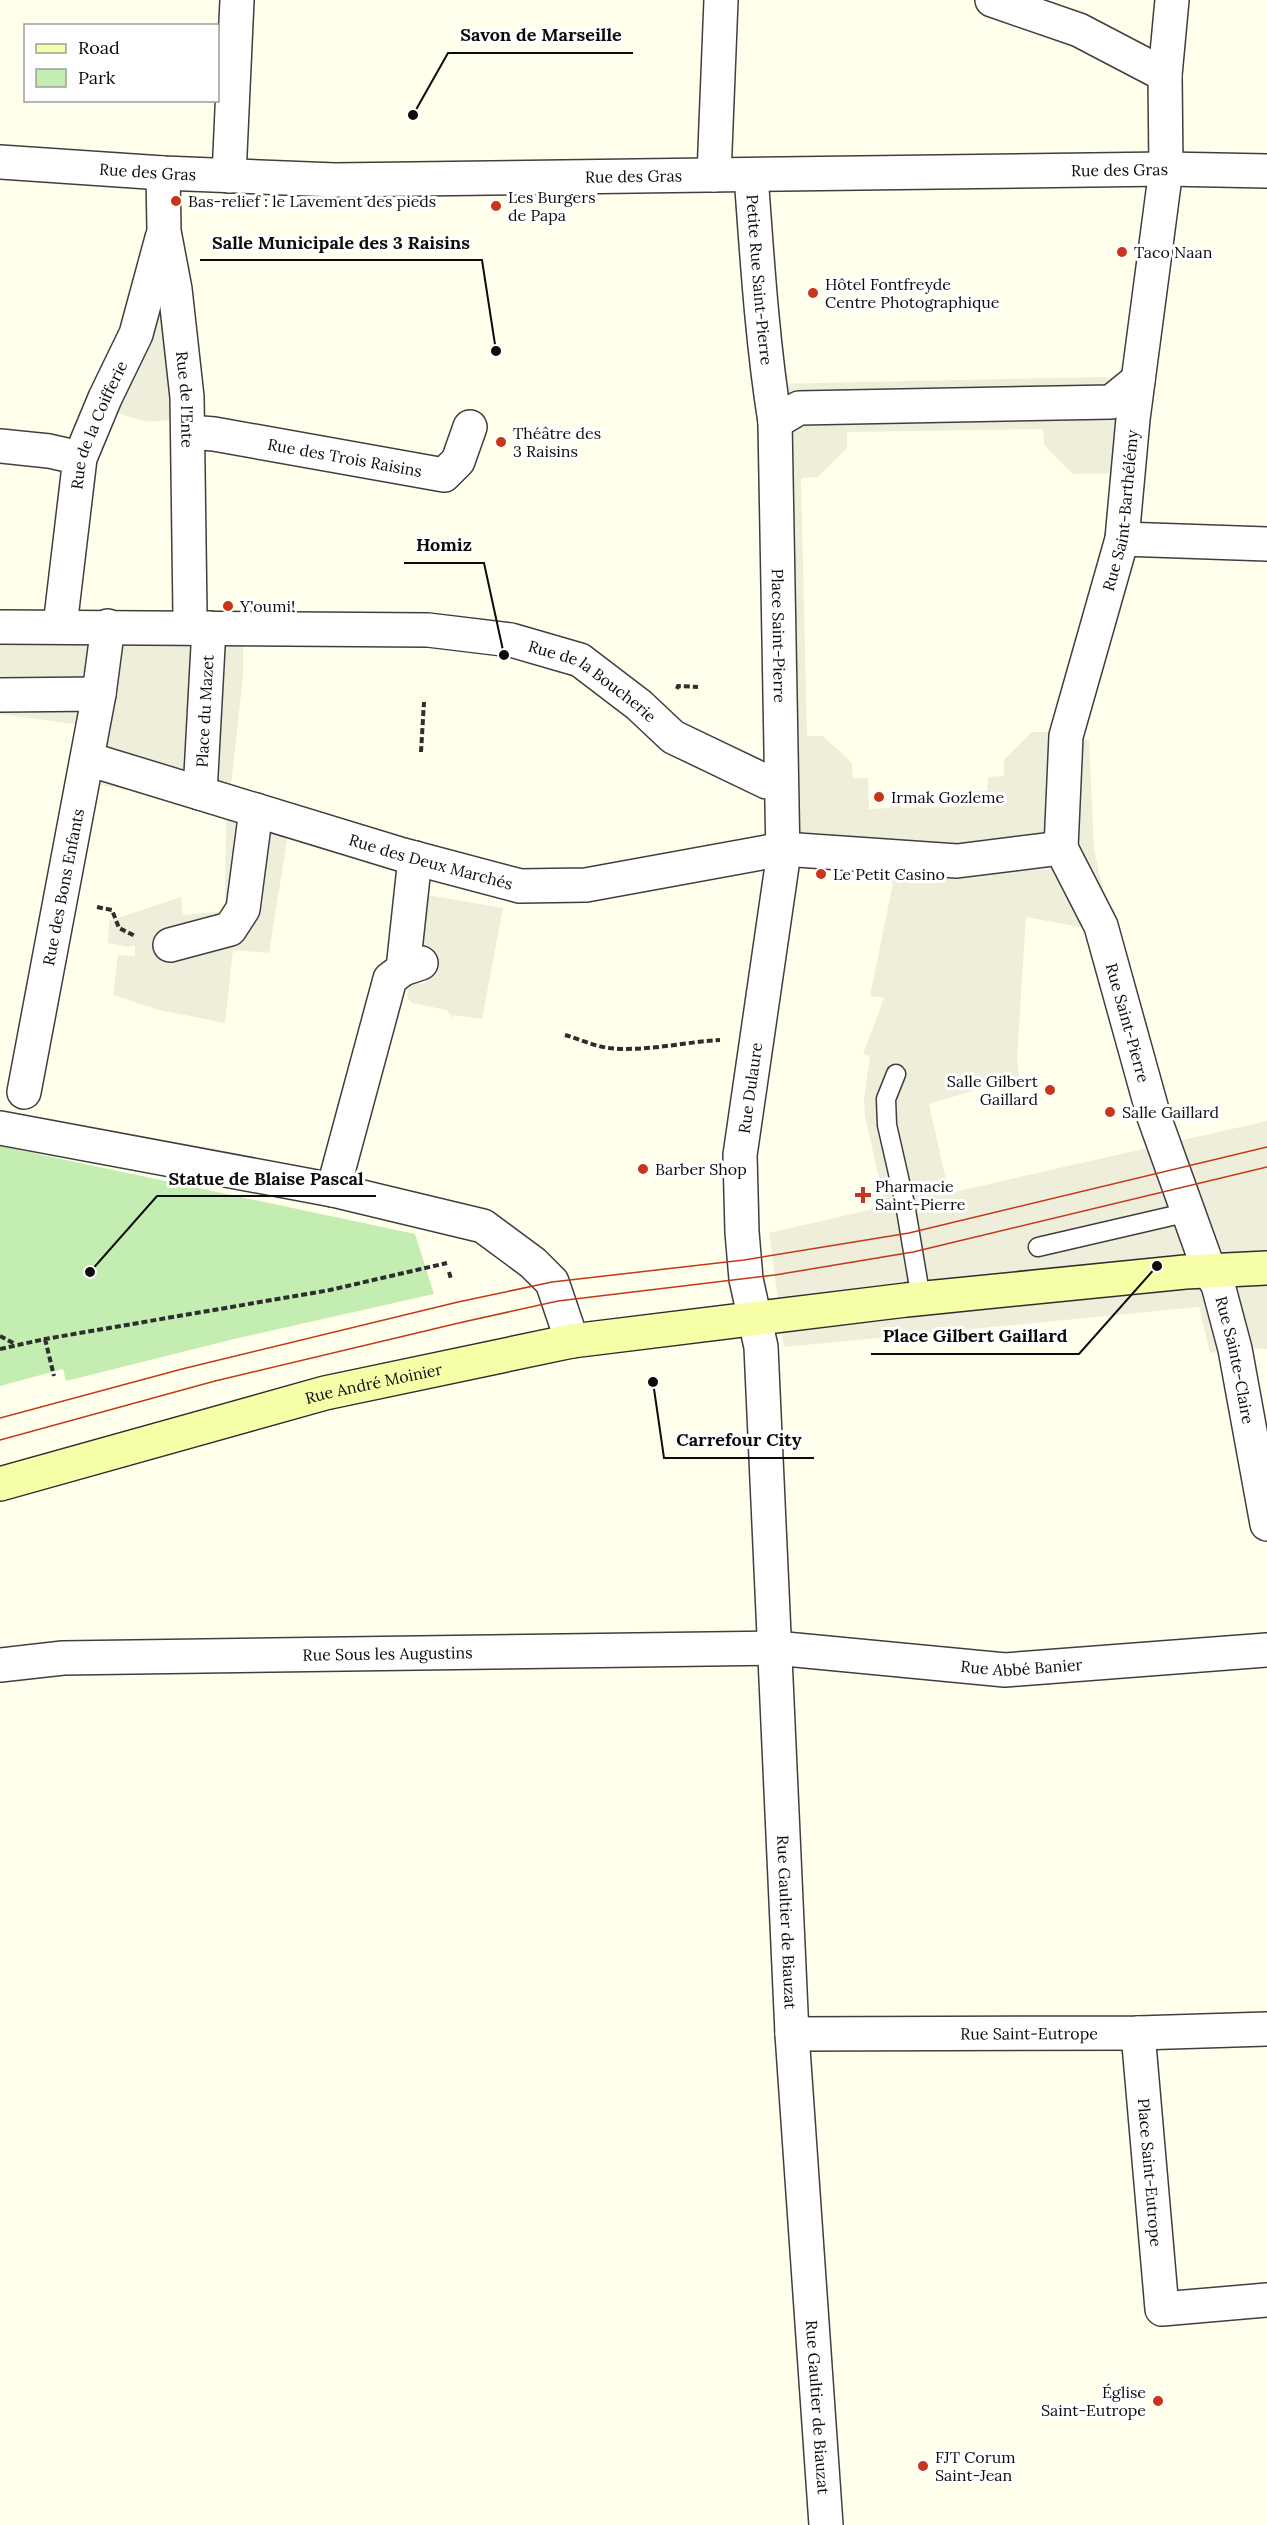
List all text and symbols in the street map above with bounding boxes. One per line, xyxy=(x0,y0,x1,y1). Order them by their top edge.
callout: Savon de Marseille xyxy=(448,17,633,53)
text: Savon de Marseille xyxy=(460,23,622,46)
legend xyxy=(24,24,219,102)
text: Road xyxy=(78,36,120,59)
text: Park xyxy=(78,66,116,89)
street label: Rue des Gras xyxy=(99,159,197,184)
street label: Rue des Gras xyxy=(1071,159,1168,180)
street label: Rue des Gras xyxy=(585,165,682,187)
place label: Les Burgers de Papa xyxy=(508,187,596,225)
place label: Bas-relief : le Lavement des pieds xyxy=(188,191,436,211)
marker: Bas-relief : le Lavement des pieds xyxy=(169,194,183,208)
street label: Petite Rue Saint-Pierre xyxy=(742,194,777,366)
marker: Les Burgers de Papa xyxy=(489,199,503,213)
callout: Salle Municipale des 3 Raisins xyxy=(200,224,482,260)
text: Salle Municipale des 3 Raisins xyxy=(212,231,470,254)
place label: Taco Naan xyxy=(1134,242,1213,262)
marker: Taco Naan xyxy=(1115,245,1129,259)
place label: Hôtel Fontfreyde Centre Photographique xyxy=(825,274,1000,312)
marker: Hôtel Fontfreyde Centre Photographique xyxy=(806,286,820,300)
street label: Rue de l'Ente xyxy=(172,350,198,448)
street label: Rue de la Coifferie xyxy=(66,357,132,490)
place label: Théâtre des 3 Raisins xyxy=(513,423,601,461)
street label: Rue Saint-Barthélémy xyxy=(1098,428,1142,593)
street label: Rue des Trois Raisins xyxy=(266,434,424,481)
marker: Théâtre des 3 Raisins xyxy=(494,435,508,449)
callout: Homiz xyxy=(404,527,484,563)
text: Homiz xyxy=(416,533,472,556)
street label: Place Saint-Pierre xyxy=(768,568,790,703)
place label: Y'oumi! xyxy=(239,596,295,616)
marker: Y'oumi! xyxy=(221,599,235,613)
street label: Rue de la Boucherie xyxy=(526,636,661,726)
street label: Place du Mazet xyxy=(191,653,218,768)
place label: Irmak Gozleme xyxy=(891,787,1005,807)
marker: Irmak Gozleme xyxy=(872,790,886,804)
street label: Rue des Bons Enfants xyxy=(38,807,88,967)
street label: Rue des Deux Marchés xyxy=(347,829,515,894)
place label: Le Petit Casino xyxy=(833,864,945,884)
marker: Le Petit Casino xyxy=(814,867,828,881)
street label: Rue Saint-Pierre xyxy=(1102,961,1154,1085)
street label: Rue Dulaure xyxy=(734,1041,766,1135)
place label: Salle Gilbert Gaillard xyxy=(947,1071,1039,1109)
marker: Salle Gilbert Gaillard xyxy=(1043,1083,1057,1097)
place label: Salle Gaillard xyxy=(1122,1102,1220,1122)
marker: Salle Gaillard xyxy=(1103,1105,1117,1119)
place label: Barber Shop xyxy=(655,1159,747,1179)
callout: Statue de Blaise Pascal xyxy=(157,1160,376,1196)
marker: Barber Shop xyxy=(636,1162,650,1176)
text: Statue de Blaise Pascal xyxy=(168,1167,364,1190)
place label: Pharmacie Saint-Pierre xyxy=(875,1176,966,1214)
marker: Pharmacie Saint-Pierre xyxy=(856,1188,870,1202)
street label: Rue Sainte-Claire xyxy=(1211,1294,1259,1426)
callout: Place Gilbert Gaillard xyxy=(871,1318,1079,1354)
text: Place Gilbert Gaillard xyxy=(883,1324,1068,1347)
street label: Rue André Moinier xyxy=(303,1359,444,1408)
callout: Carrefour City xyxy=(664,1422,814,1458)
text: Carrefour City xyxy=(676,1428,802,1451)
street label: Rue Sous les Augustins xyxy=(302,1642,473,1665)
street label: Rue Abbé Banier xyxy=(960,1654,1083,1680)
street label: Rue Gaultier de Biauzat xyxy=(773,1835,801,2011)
street label: Rue Saint-Eutrope xyxy=(960,2023,1098,2044)
street label: Place Saint-Eutrope xyxy=(1134,2097,1167,2248)
street label: Rue Gaultier de Biauzat xyxy=(802,2319,834,2496)
place label: Église Saint-Eutrope xyxy=(1041,2382,1146,2420)
marker: Église Saint-Eutrope xyxy=(1151,2394,1165,2408)
place label: FJT Corum Saint-Jean xyxy=(935,2447,1016,2485)
marker: FJT Corum Saint-Jean xyxy=(916,2459,930,2473)

